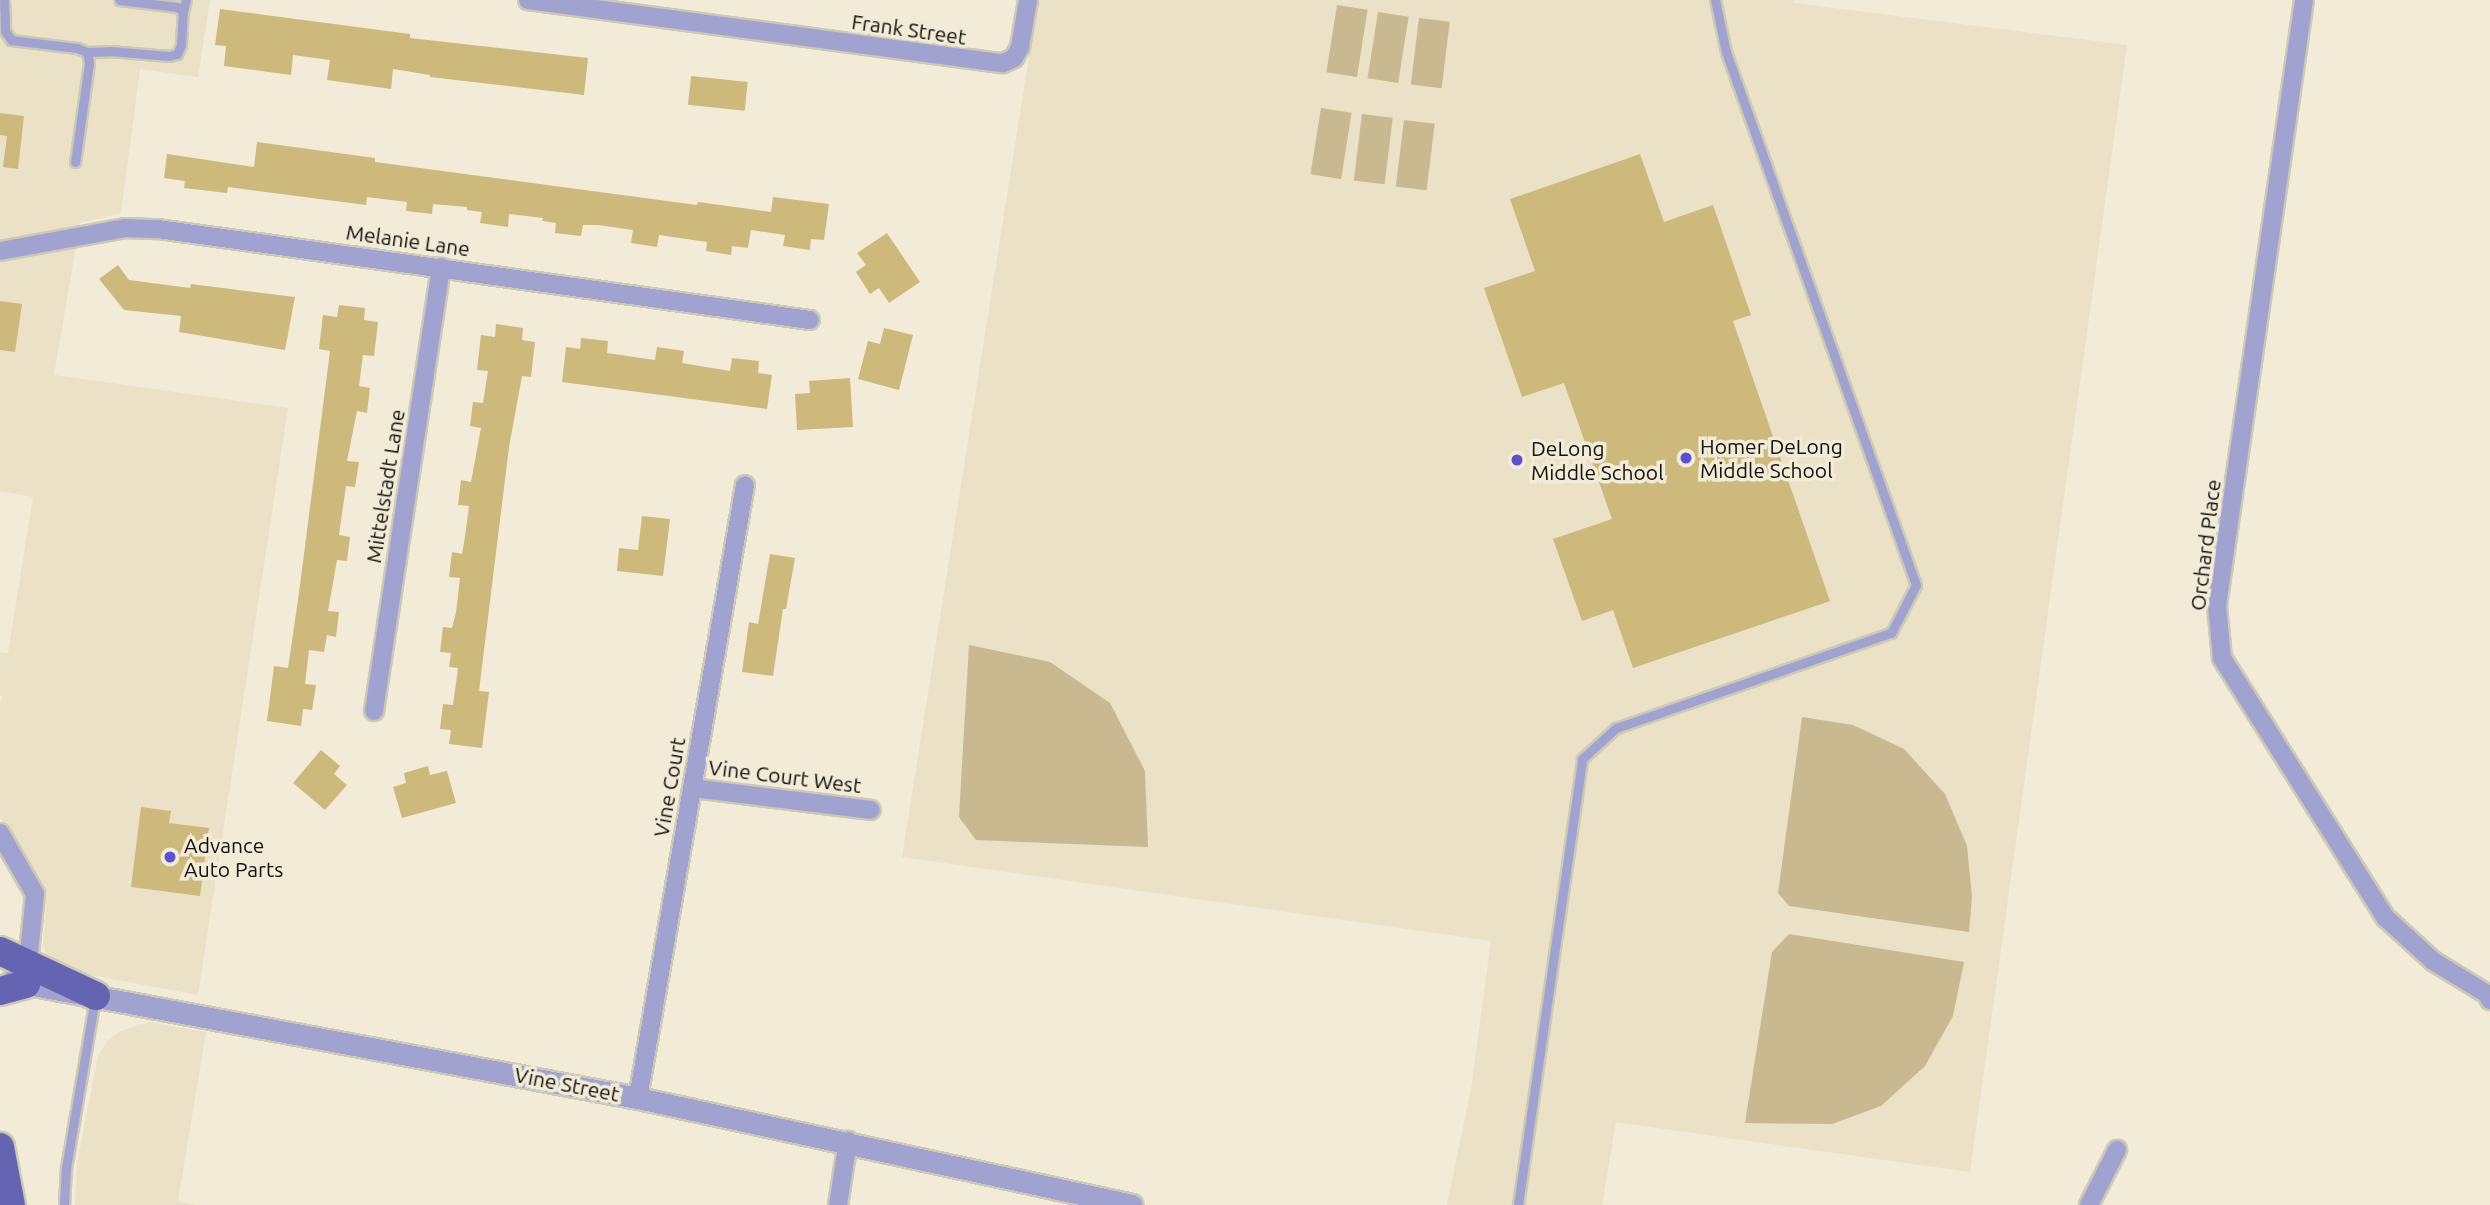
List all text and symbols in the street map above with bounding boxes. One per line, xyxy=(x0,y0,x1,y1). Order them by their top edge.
street label: Frank Street xyxy=(850,8,968,50)
street label: Melanie Lane xyxy=(344,219,472,261)
street label: Mittelstadt Lane xyxy=(360,407,410,565)
place label: Homer DeLong Middle School xyxy=(1700,433,1843,483)
place label: DeLong Middle School xyxy=(1531,435,1664,485)
marker: Homer DeLong Middle School xyxy=(1678,450,1694,466)
marker: DeLong Middle School xyxy=(1509,452,1525,468)
street label: Orchard Place xyxy=(2184,478,2226,612)
street label: Vine Court xyxy=(648,735,690,839)
street label: Vine Court West xyxy=(707,754,863,798)
place label: Advance Auto Parts xyxy=(184,832,283,882)
marker: Advance Auto Parts xyxy=(162,849,178,865)
street label: Vine Street xyxy=(513,1062,621,1106)

